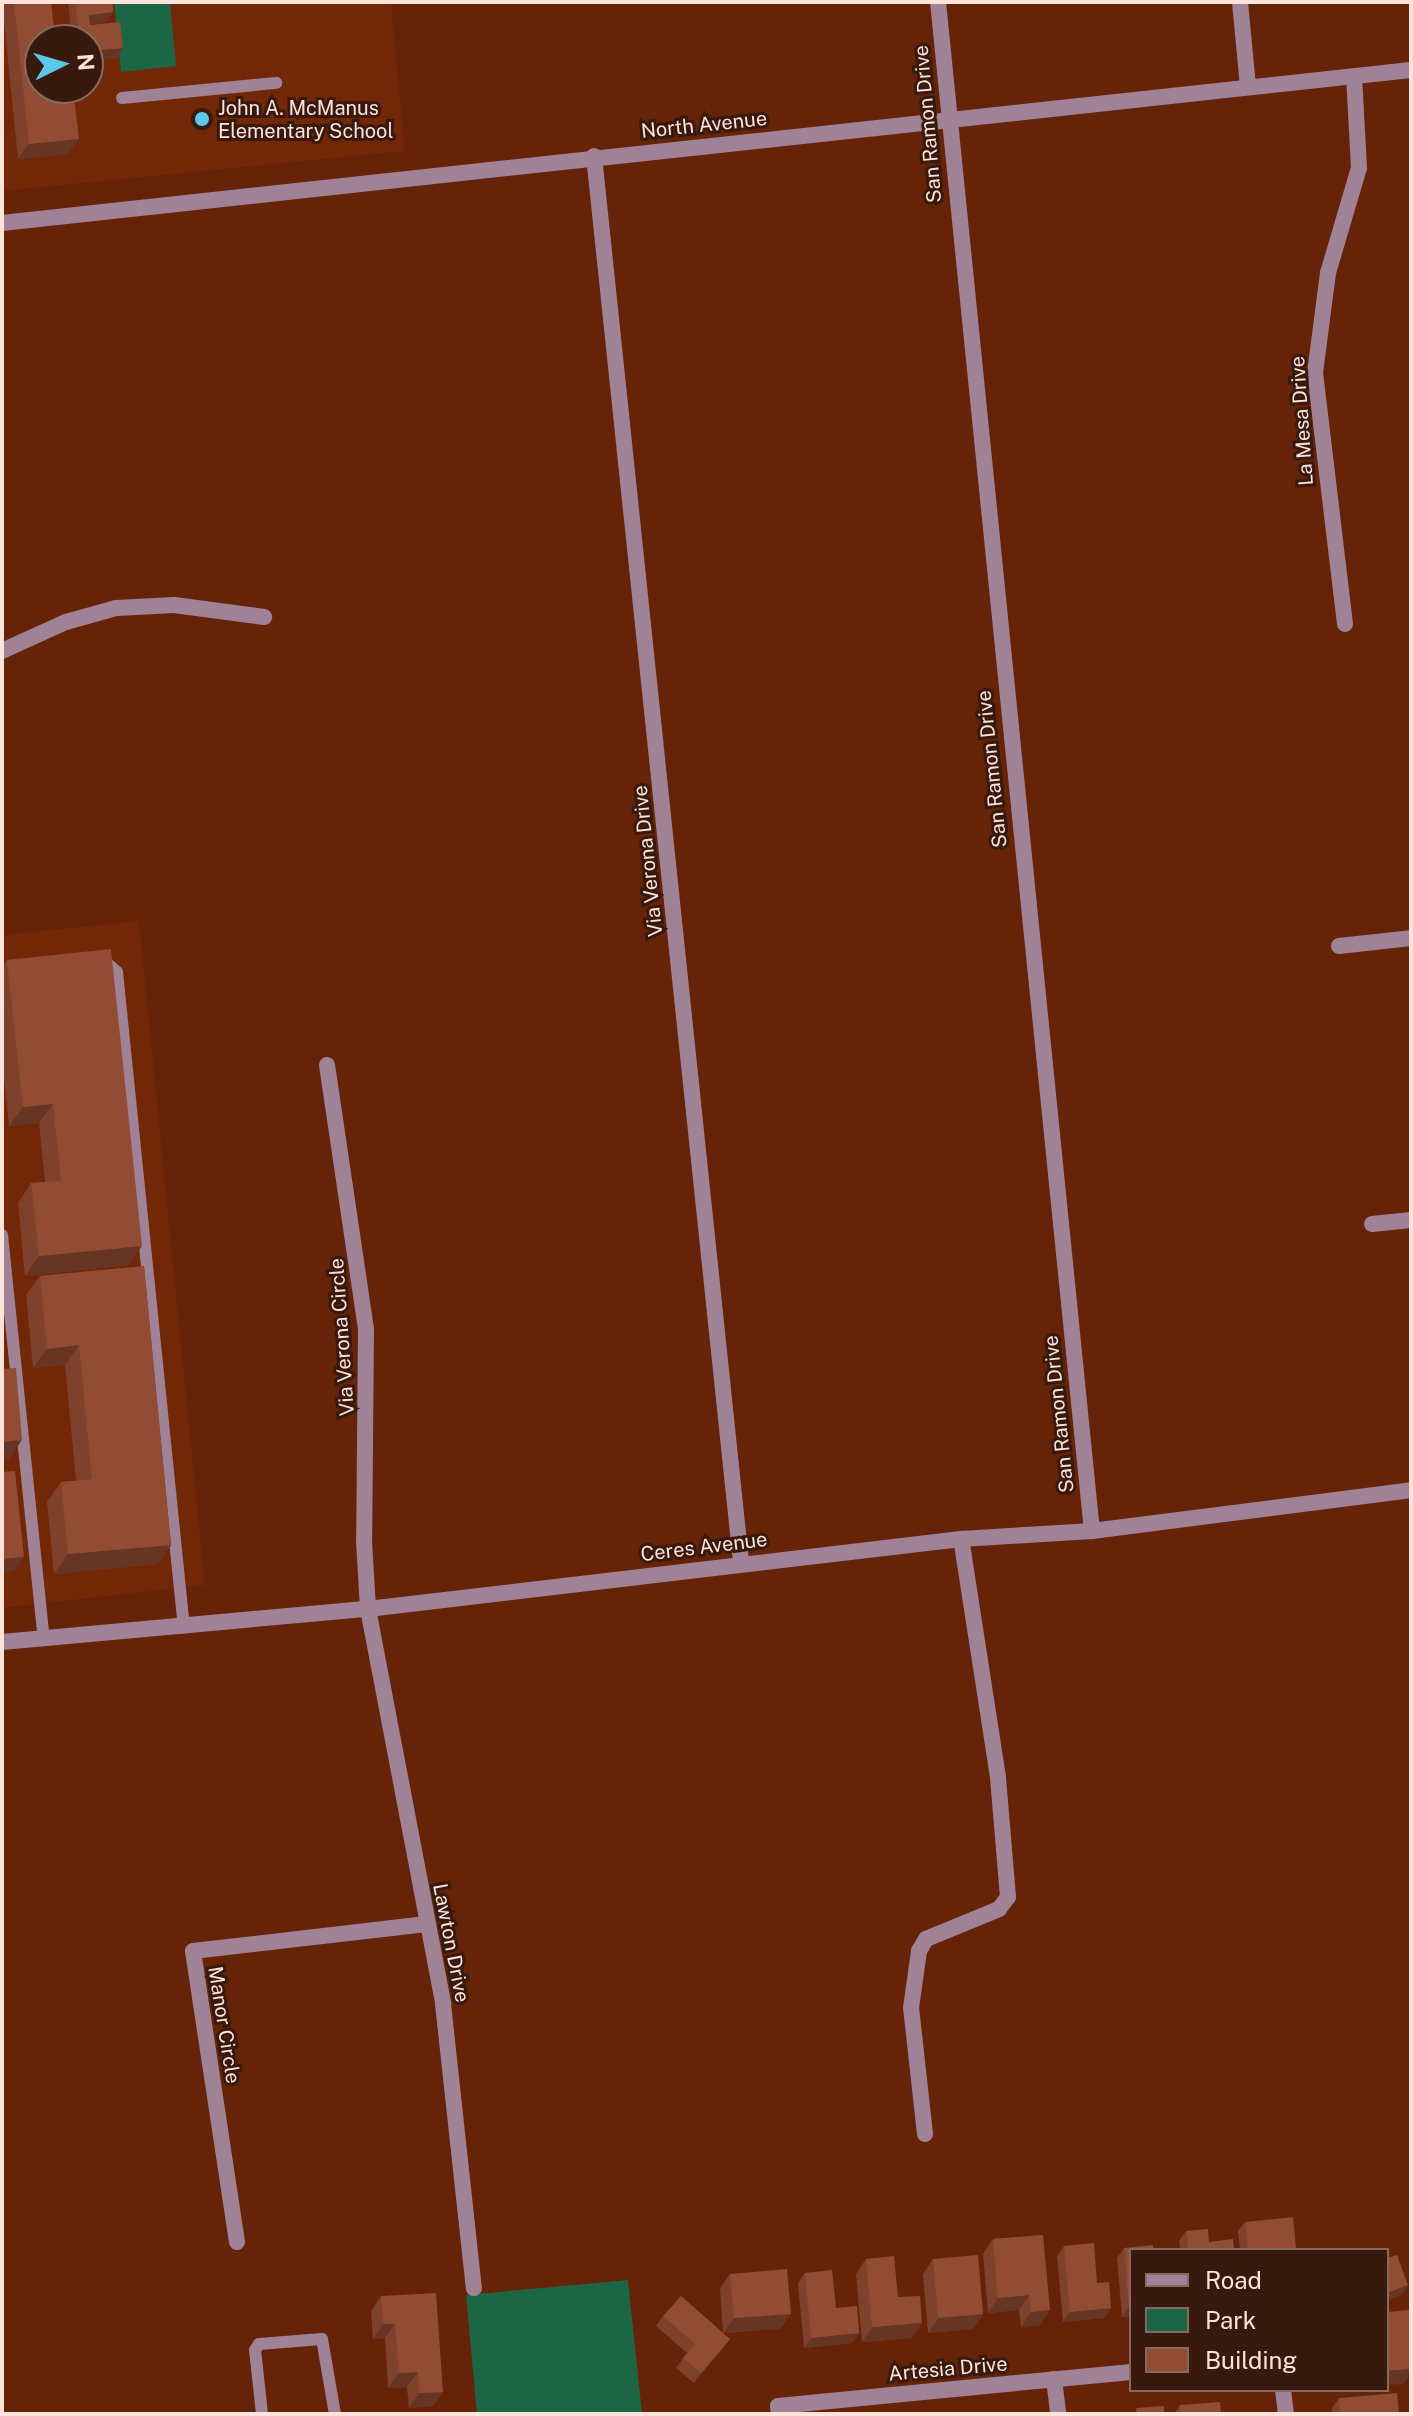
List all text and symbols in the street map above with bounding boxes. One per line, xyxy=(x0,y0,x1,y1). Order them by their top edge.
north arrow xyxy=(24,24,104,104)
street label: San Ramon Drive xyxy=(909,44,947,204)
text: N xyxy=(72,52,100,72)
place label: John A. McManus Elementary School xyxy=(218,96,394,143)
street label: North Avenue xyxy=(640,106,768,144)
marker: John A. McManus Elementary School xyxy=(193,110,211,128)
street label: La Mesa Drive xyxy=(1285,355,1319,487)
street label: San Ramon Drive xyxy=(972,689,1012,849)
street label: Via Verona Drive xyxy=(628,784,668,938)
street label: Via Verona Circle xyxy=(324,1257,360,1417)
street label: San Ramon Drive xyxy=(1039,1334,1079,1494)
street label: Ceres Avenue xyxy=(639,1527,769,1567)
street label: Lawton Drive xyxy=(428,1881,474,2005)
street label: Manor Circle xyxy=(203,1965,245,2085)
legend xyxy=(1129,2248,1389,2392)
text: Road xyxy=(1205,2266,1262,2294)
text: Park xyxy=(1205,2306,1256,2334)
text: Building xyxy=(1205,2346,1297,2374)
street label: Artesia Drive xyxy=(888,2352,1008,2386)

